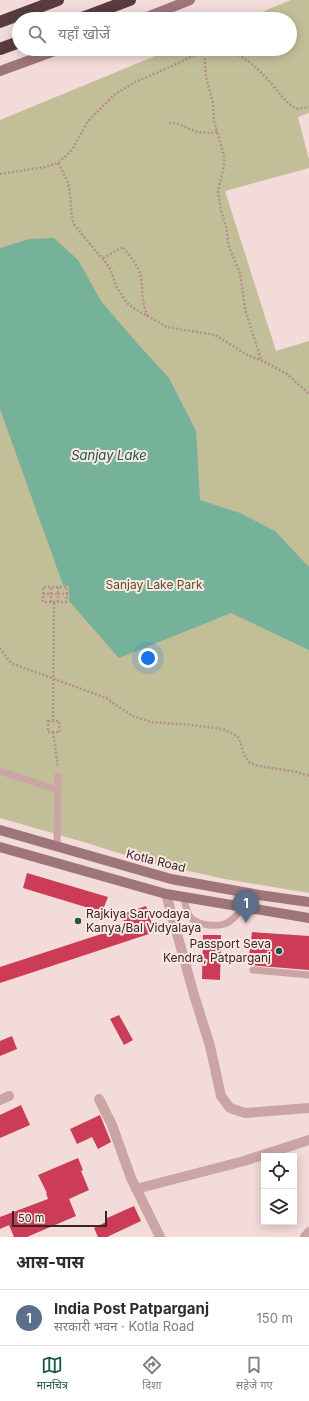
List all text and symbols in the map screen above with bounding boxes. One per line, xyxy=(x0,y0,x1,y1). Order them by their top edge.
search box xyxy=(12,12,297,56)
icon: search xyxy=(26,23,48,45)
text: यहाँ खोजें xyxy=(58,24,110,43)
water label: Sanjay Lake xyxy=(71,447,147,463)
park label: Sanjay Lake Park xyxy=(105,577,203,592)
your location xyxy=(138,648,158,668)
street label: Kotla Road xyxy=(125,846,187,875)
pin: 1 xyxy=(233,890,259,923)
place label: Rajkiya Sarvodaya Kanya/Bal Vidyalaya xyxy=(86,906,201,935)
marker: Rajkiya Sarvodaya Kanya/Bal Vidyalaya xyxy=(73,916,83,926)
place label: Passport Seva Kendra, Patparganj xyxy=(163,936,271,965)
marker: Passport Seva Kendra, Patparganj xyxy=(274,946,284,956)
map controls xyxy=(261,1153,297,1225)
button: locate xyxy=(261,1153,297,1189)
button: layers xyxy=(261,1189,297,1225)
scale bar xyxy=(12,1209,107,1228)
text: 50 m xyxy=(18,1211,44,1225)
text: आस-पास xyxy=(16,1252,84,1272)
text: India Post Patparganj xyxy=(54,1299,209,1318)
text: 1 xyxy=(26,1310,32,1326)
text: 150 m xyxy=(257,1310,293,1326)
text: सरकारी भवन · Kotla Road xyxy=(54,1318,194,1334)
tab: मानचित्र xyxy=(36,1354,68,1393)
tab: दिशा xyxy=(141,1354,163,1393)
tab: सहेजे गए xyxy=(236,1354,273,1393)

